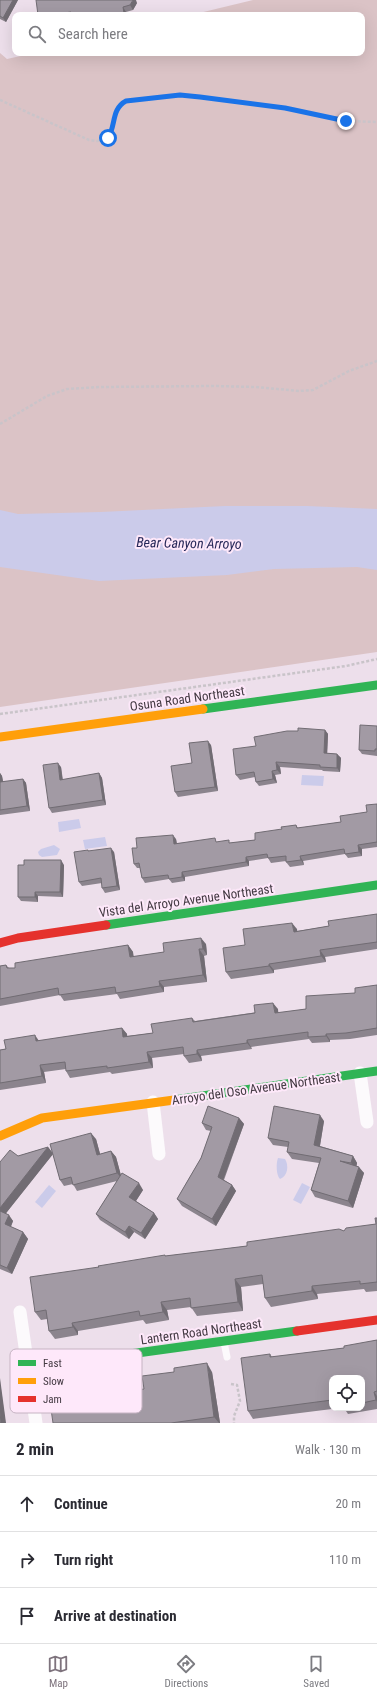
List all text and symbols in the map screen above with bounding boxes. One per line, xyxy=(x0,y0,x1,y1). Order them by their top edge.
search box xyxy=(12,12,365,56)
icon: search xyxy=(26,23,48,45)
text: Search here xyxy=(58,25,128,43)
route end xyxy=(337,112,355,130)
route start xyxy=(99,129,117,147)
water label: Bear Canyon Arroyo xyxy=(136,534,242,552)
street label: Osuna Road Northeast xyxy=(129,683,246,714)
street label: Vista del Arroyo Avenue Northeast xyxy=(98,881,274,920)
street label: Arroyo del Oso Avenue Northeast xyxy=(171,1069,341,1108)
street label: Lantern Road Northeast xyxy=(140,1316,263,1347)
legend xyxy=(10,1349,142,1413)
text: Fast xyxy=(43,1357,62,1370)
text: Slow xyxy=(43,1375,64,1388)
map controls xyxy=(329,1375,365,1411)
button: locate xyxy=(329,1375,365,1411)
text: Jam xyxy=(43,1393,62,1406)
text: 2 min xyxy=(16,1439,54,1459)
text: Walk · 130 m xyxy=(295,1442,361,1457)
icon: ahead xyxy=(16,1493,38,1515)
text: Continue xyxy=(54,1495,108,1513)
text: 20 m xyxy=(335,1496,361,1511)
icon: right xyxy=(16,1549,38,1571)
text: Turn right xyxy=(54,1551,113,1569)
text: 110 m xyxy=(329,1552,361,1567)
icon: arrive xyxy=(16,1605,38,1627)
text: Arrive at destination xyxy=(54,1607,177,1625)
tab: Map xyxy=(47,1653,69,1690)
tab: Directions xyxy=(164,1653,208,1690)
tab: Saved xyxy=(303,1653,330,1690)

